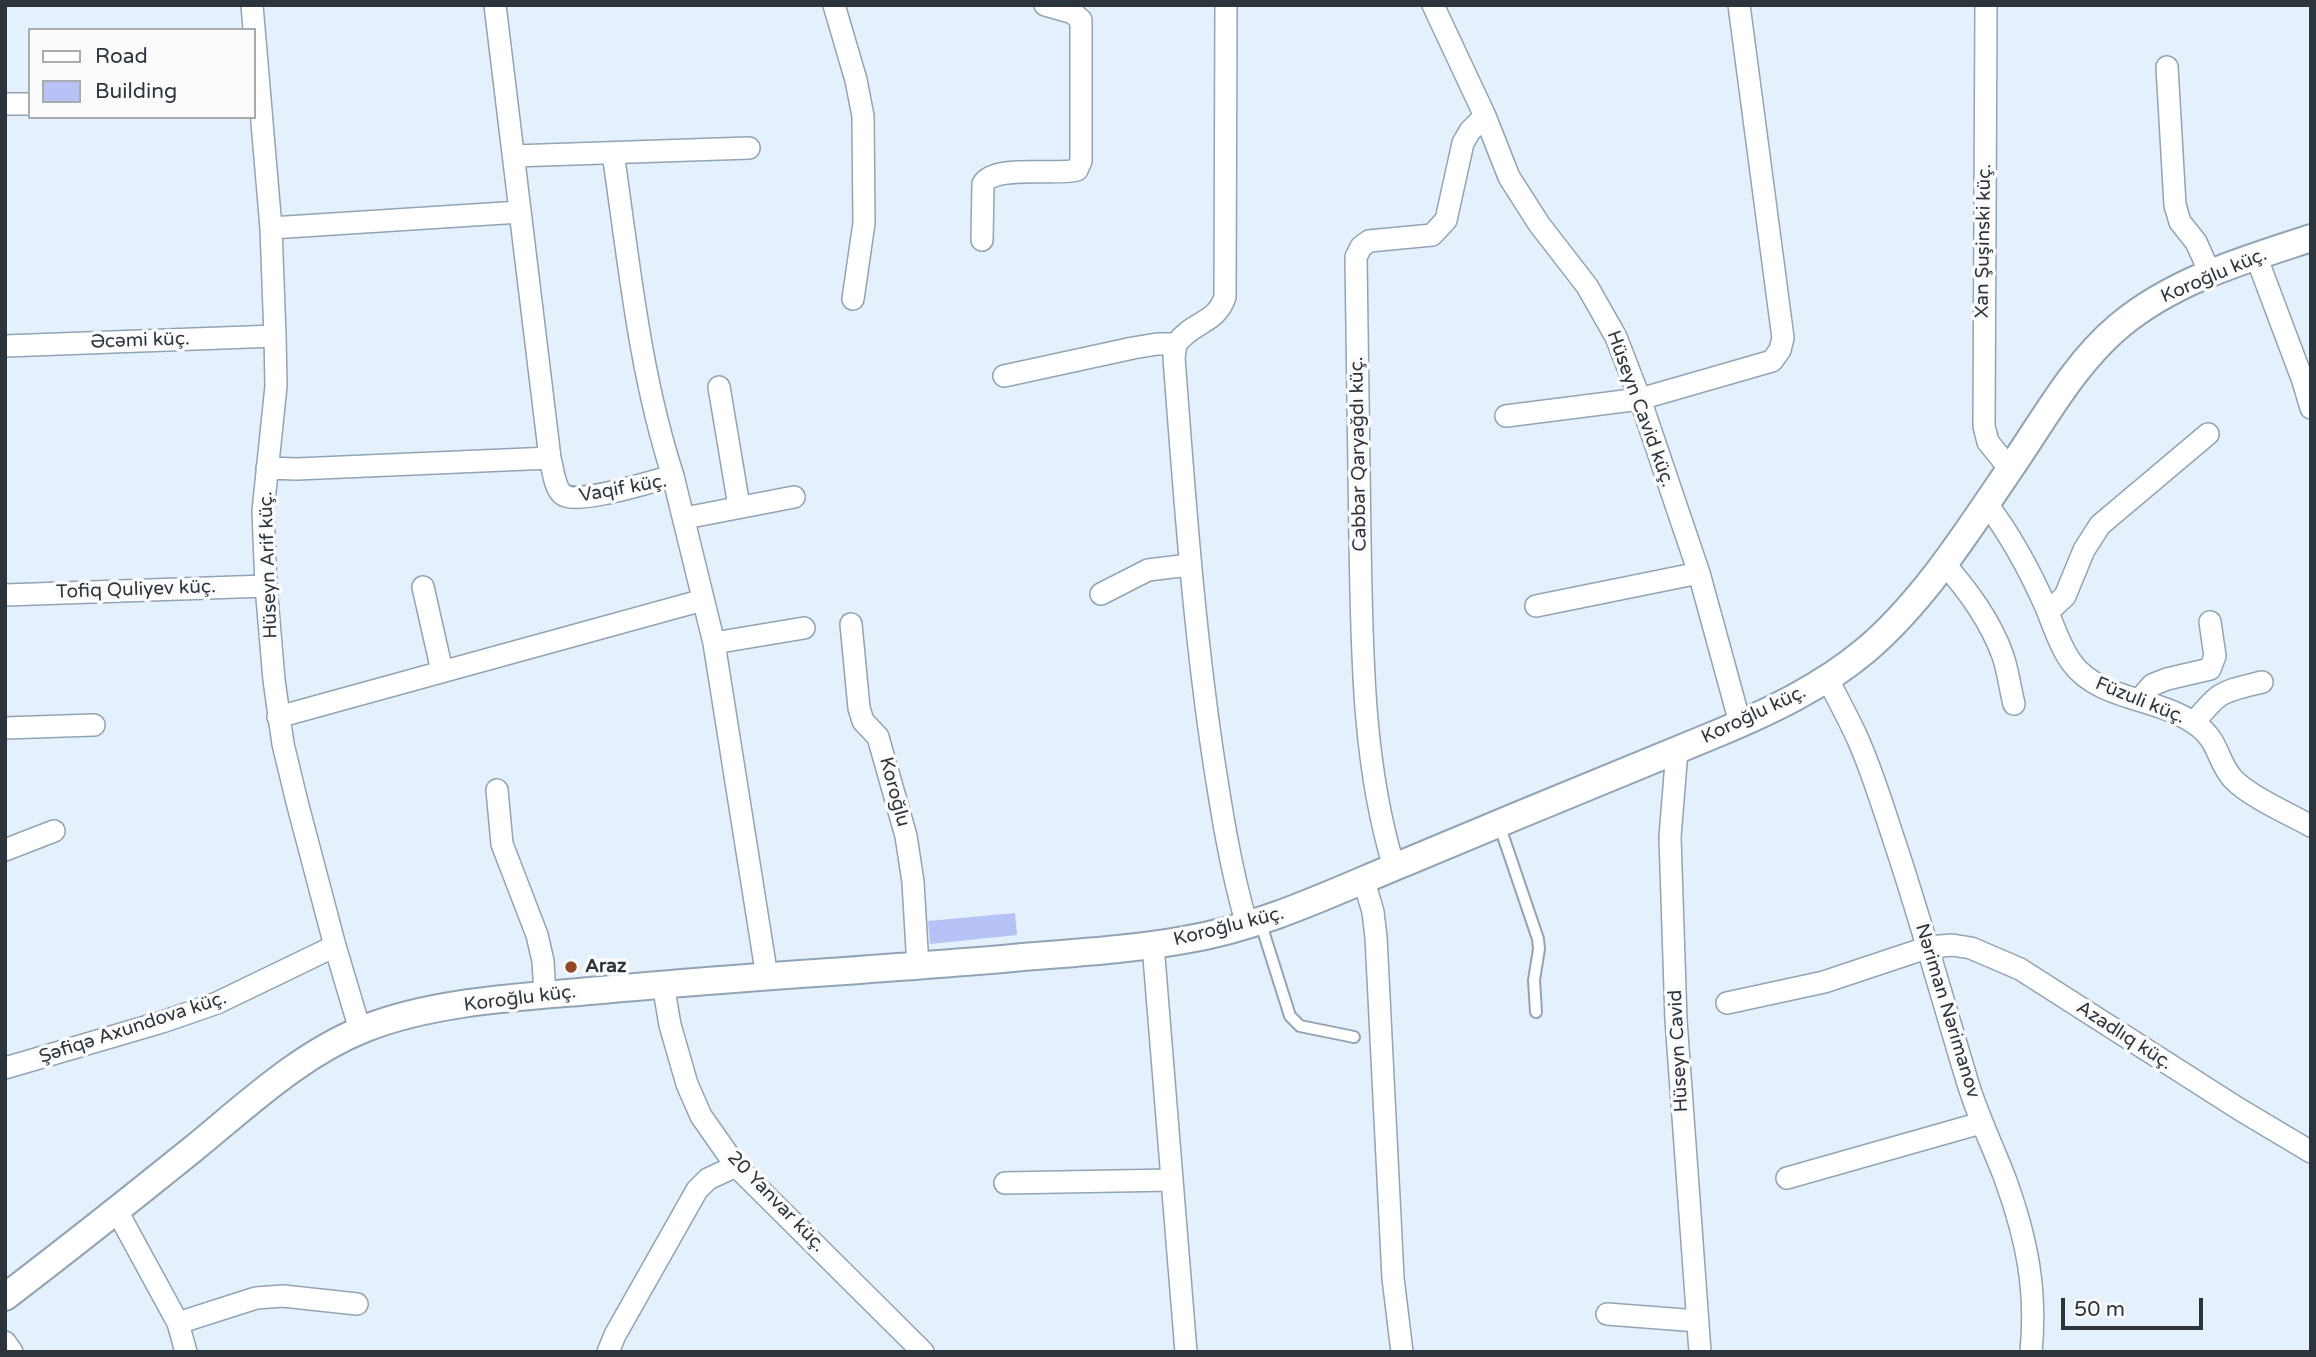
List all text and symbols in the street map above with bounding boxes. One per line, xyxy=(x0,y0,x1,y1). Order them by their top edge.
legend xyxy=(28,28,256,119)
text: Road xyxy=(95,44,148,69)
text: Building xyxy=(95,79,177,104)
street label: Xan Şuşinski küç. xyxy=(1971,164,1997,318)
street label: Koroğlu küç. xyxy=(2158,243,2270,309)
street label: Əcəmi küç. xyxy=(90,328,190,354)
street label: Hüseyn Cavid küç. xyxy=(1601,328,1679,490)
street label: Cabbar Qaryağdı küç. xyxy=(1346,356,1372,552)
street label: Vaqif küç. xyxy=(577,470,669,508)
street label: Hüseyn Arif küç. xyxy=(255,491,283,639)
street label: Tofiq Quliyev küç. xyxy=(56,576,216,604)
street label: Füzuli küç. xyxy=(2092,673,2188,729)
street label: Koroğlu küç. xyxy=(1698,681,1810,749)
street label: Koroğlu xyxy=(874,755,914,829)
street label: Koroğlu küç. xyxy=(1171,902,1287,952)
street label: Nəriman Nərimanov xyxy=(1910,921,1984,1101)
place label: Araz xyxy=(585,956,626,978)
marker: Araz xyxy=(563,959,579,975)
street label: Koroğlu küç. xyxy=(463,981,577,1017)
street label: Şəfiqə Axundova küç. xyxy=(36,987,230,1069)
street label: Hüseyn Cavid xyxy=(1664,989,1694,1113)
street label: Azadlıq küç. xyxy=(2072,997,2176,1075)
street label: 20 Yanvar küç. xyxy=(722,1147,830,1257)
scale bar xyxy=(2064,1284,2206,1328)
text: 50 m xyxy=(2074,1297,2125,1322)

